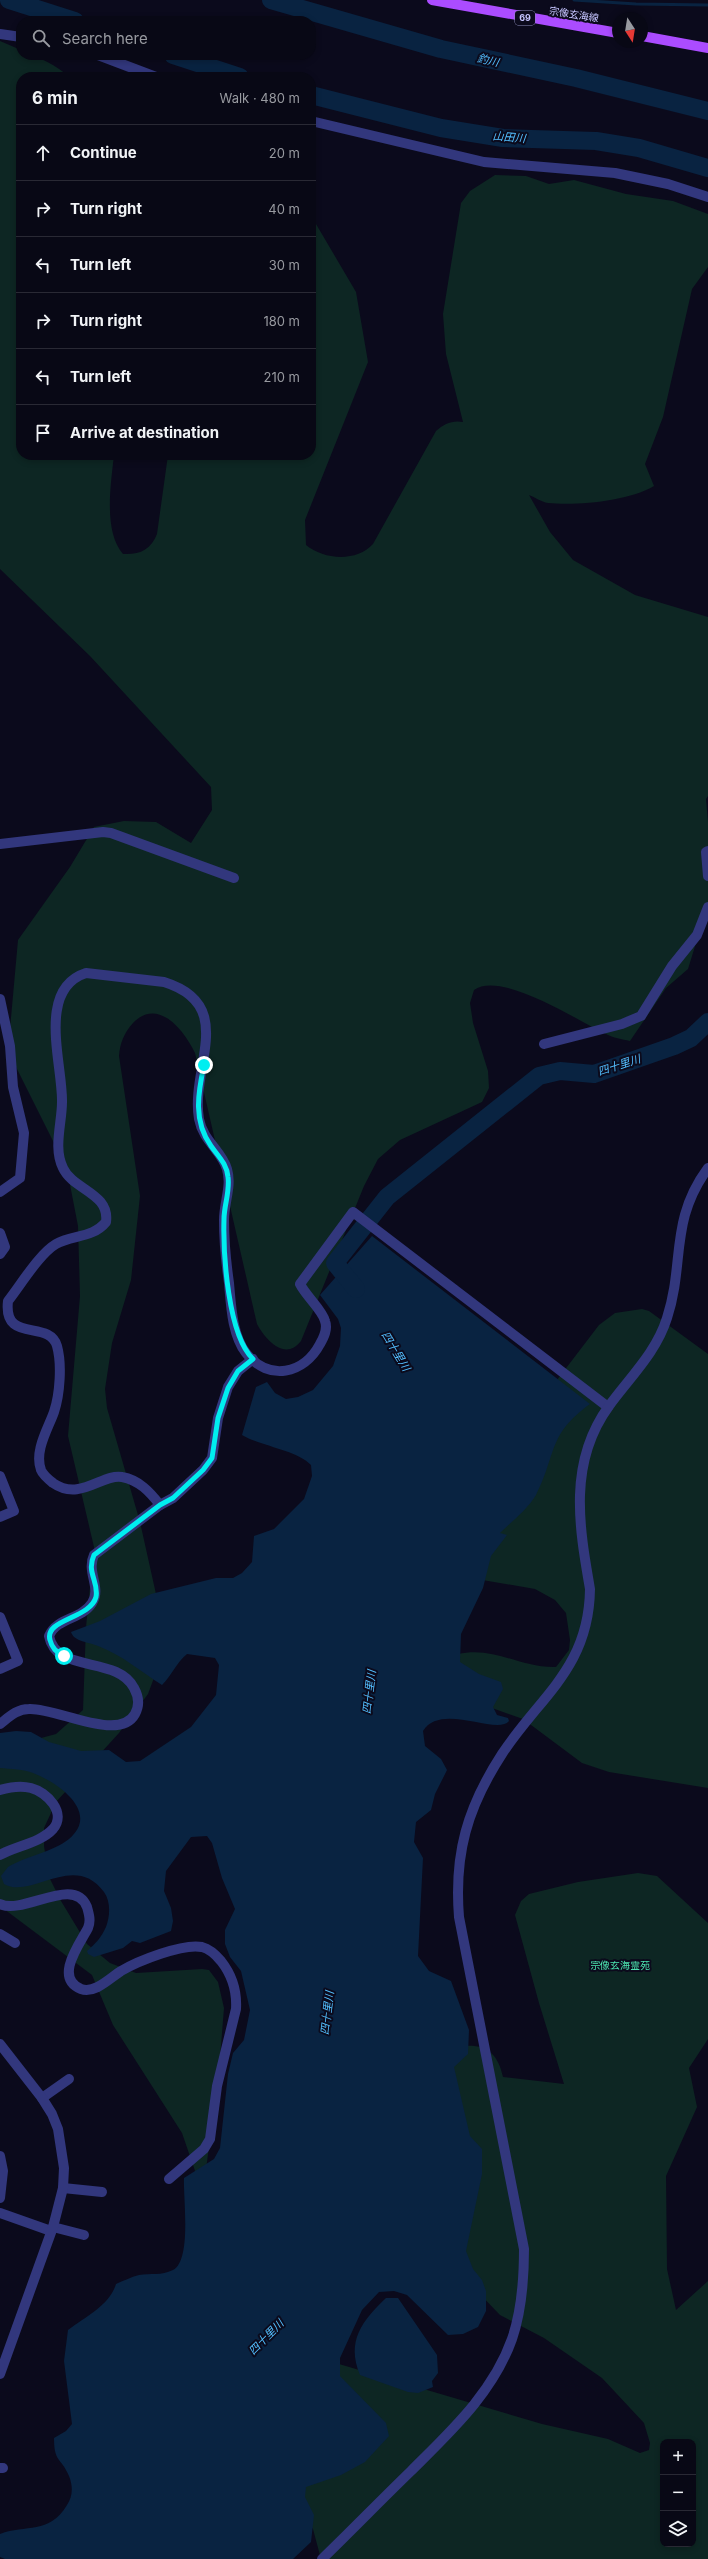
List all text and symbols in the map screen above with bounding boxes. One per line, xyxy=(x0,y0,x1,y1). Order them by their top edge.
street label: 宗像玄海線 xyxy=(548,4,600,24)
road number: 69 xyxy=(515,11,535,25)
north arrow xyxy=(612,12,648,48)
search box xyxy=(16,16,316,60)
icon: search xyxy=(30,27,52,49)
text: Search here xyxy=(62,29,148,48)
water label: 釣川 xyxy=(476,51,501,70)
text: 6 min xyxy=(32,88,78,108)
text: Walk · 480 m xyxy=(220,90,300,106)
water label: 山田川 xyxy=(492,129,527,145)
icon: ahead xyxy=(32,142,54,164)
text: Continue xyxy=(70,143,137,162)
text: 20 m xyxy=(269,145,300,161)
icon: right xyxy=(32,198,54,220)
text: Turn right xyxy=(70,199,142,218)
text: 40 m xyxy=(268,201,300,217)
icon: left xyxy=(32,254,54,276)
text: Turn left xyxy=(70,255,131,274)
text: 30 m xyxy=(269,257,300,273)
icon: right xyxy=(32,310,54,332)
text: Turn right xyxy=(70,311,142,330)
text: 180 m xyxy=(263,313,300,329)
icon: left xyxy=(32,366,54,388)
text: Turn left xyxy=(70,367,131,386)
text: 210 m xyxy=(264,369,300,385)
icon: arrive xyxy=(32,422,54,444)
text: Arrive at destination xyxy=(70,423,219,442)
water label: 四十里川 xyxy=(596,1051,643,1078)
route end xyxy=(195,1056,213,1074)
water label: 四十里川 xyxy=(379,1329,414,1374)
route start xyxy=(55,1647,73,1665)
water label: 四十里川 xyxy=(359,1668,379,1715)
park label: 宗像玄海霊苑 xyxy=(590,1959,650,1971)
water label: 四十里川 xyxy=(317,1989,337,2036)
water label: 四十里川 xyxy=(245,2316,287,2358)
map controls xyxy=(660,2439,696,2547)
button: + xyxy=(660,2439,696,2475)
button: − xyxy=(660,2475,696,2511)
button: layers xyxy=(660,2511,696,2547)

